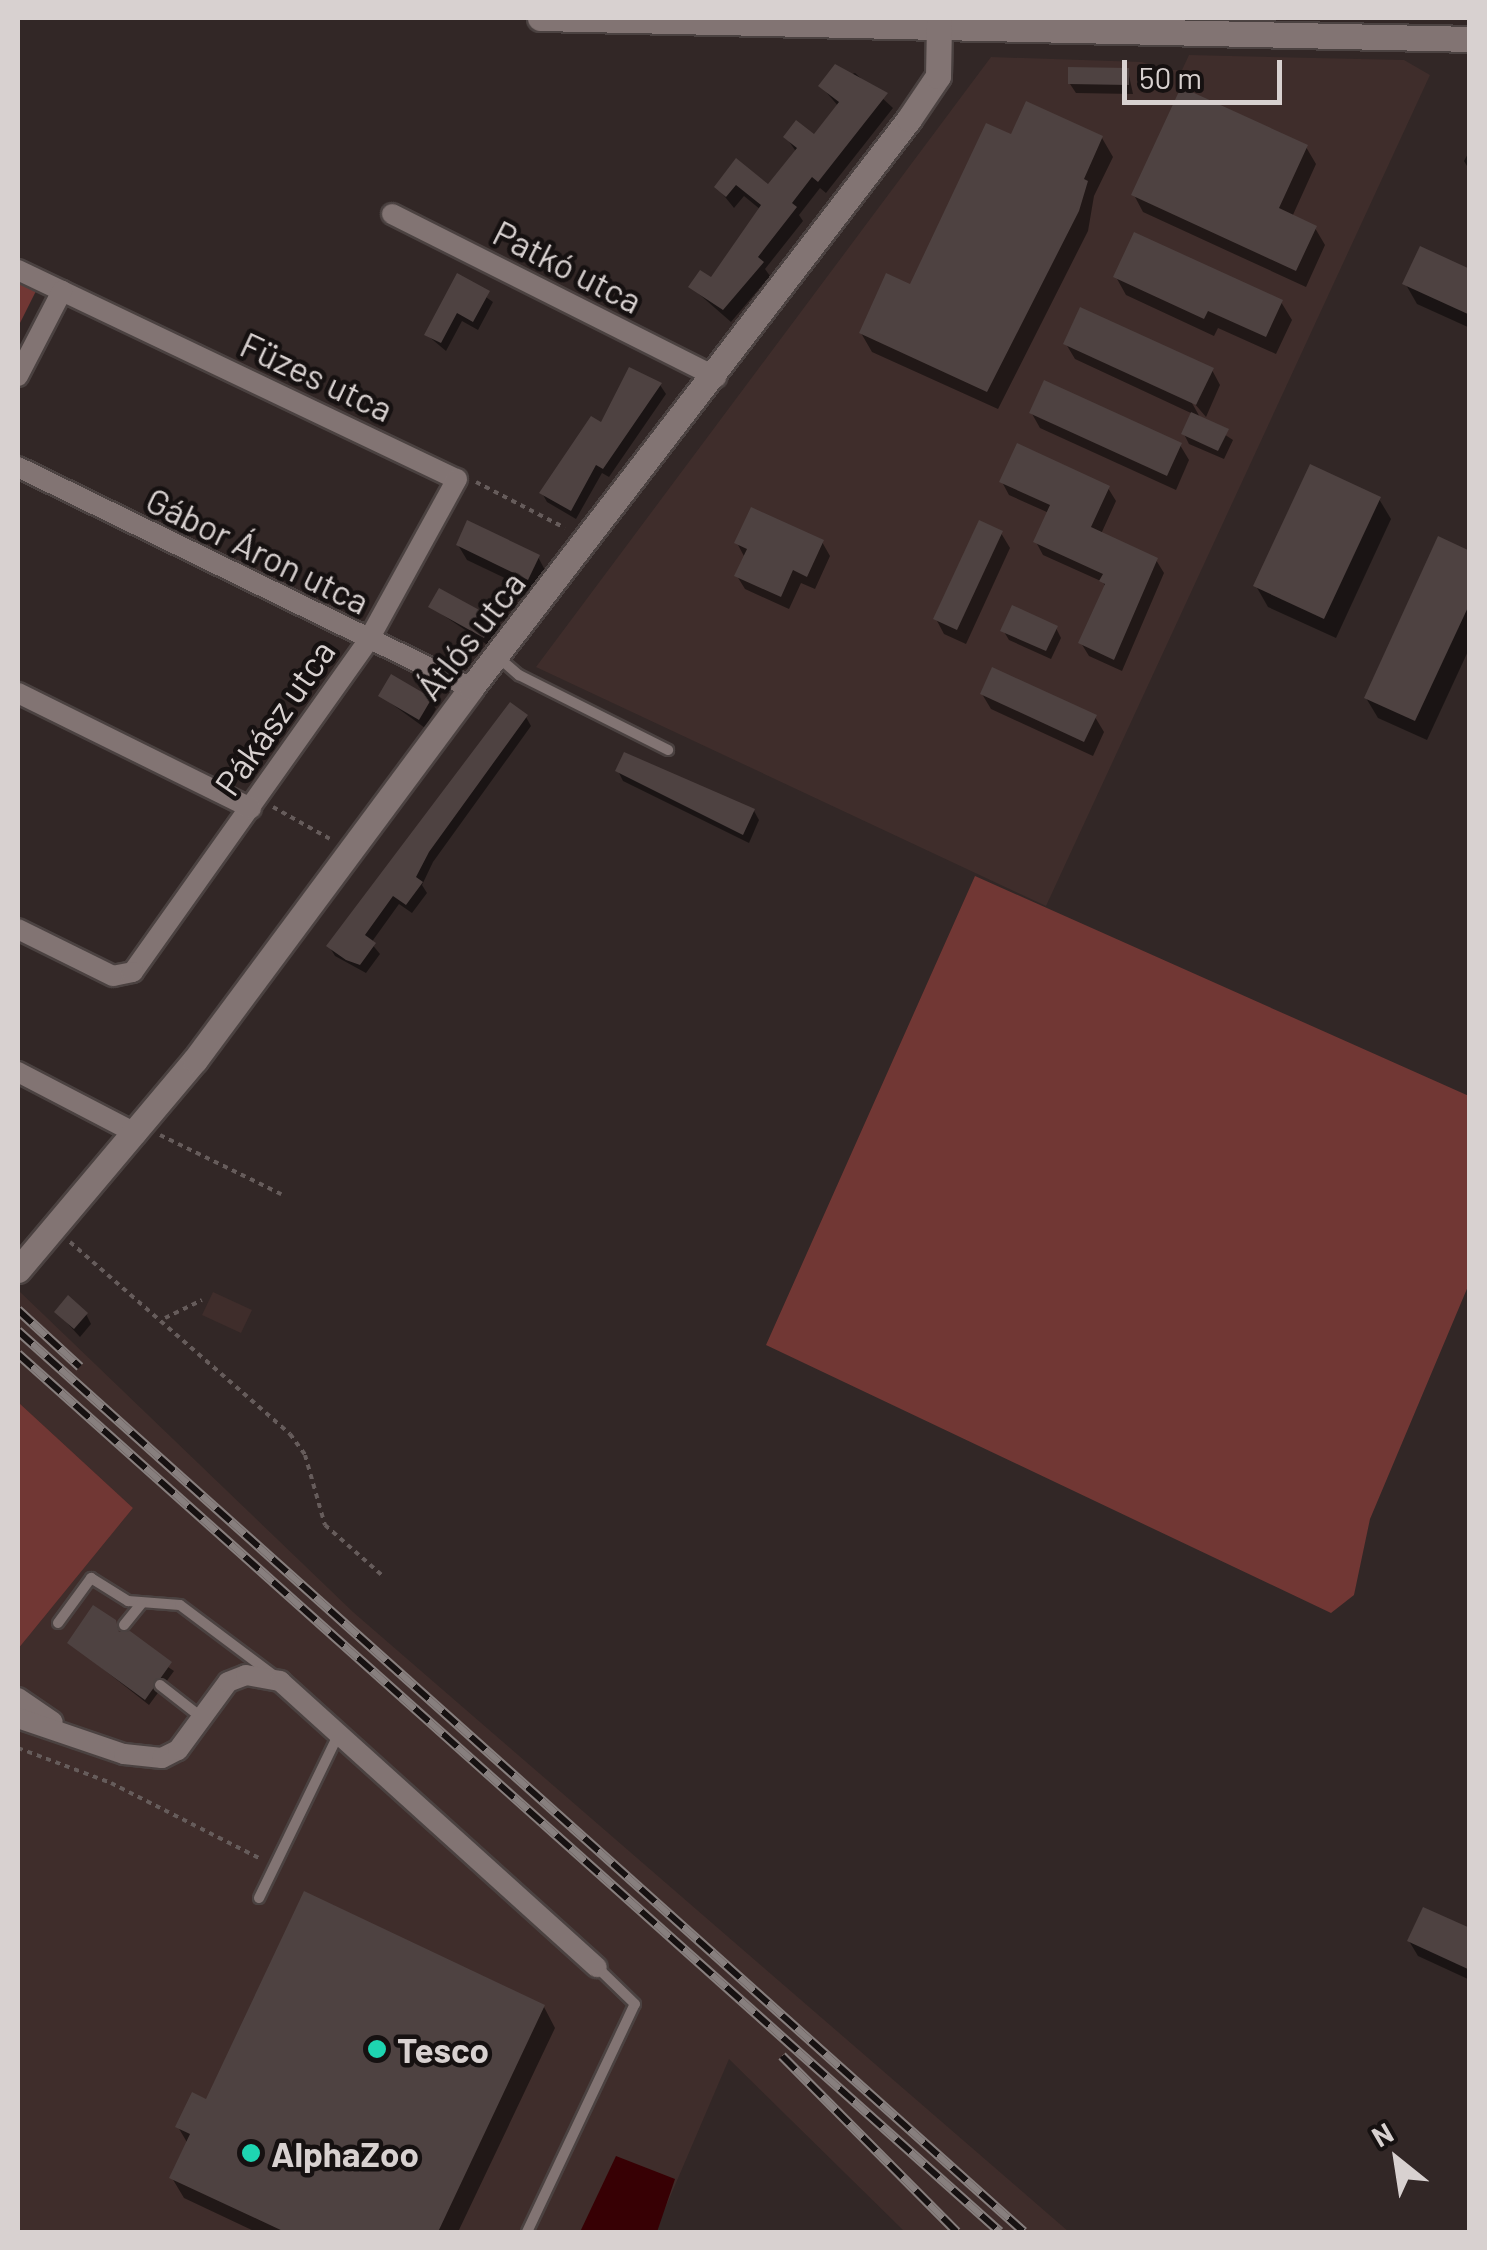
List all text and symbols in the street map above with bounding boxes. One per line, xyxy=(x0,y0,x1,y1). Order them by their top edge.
scale bar xyxy=(1127,40,1287,102)
text: 50 m xyxy=(1139,59,1202,95)
street label: Patkó utca xyxy=(487,211,649,321)
street label: Füzes utca xyxy=(234,323,400,429)
street label: Gábor Áron utca xyxy=(140,478,376,622)
street label: Átlós utca xyxy=(407,562,533,708)
street label: Pákász utca xyxy=(205,631,343,803)
place label: Tesco xyxy=(397,2028,489,2070)
marker: Tesco xyxy=(366,2038,388,2060)
north arrow xyxy=(1347,2110,1447,2210)
text: N xyxy=(1365,2115,1399,2153)
place label: AlphaZoo xyxy=(271,2132,419,2174)
marker: AlphaZoo xyxy=(240,2142,262,2164)

